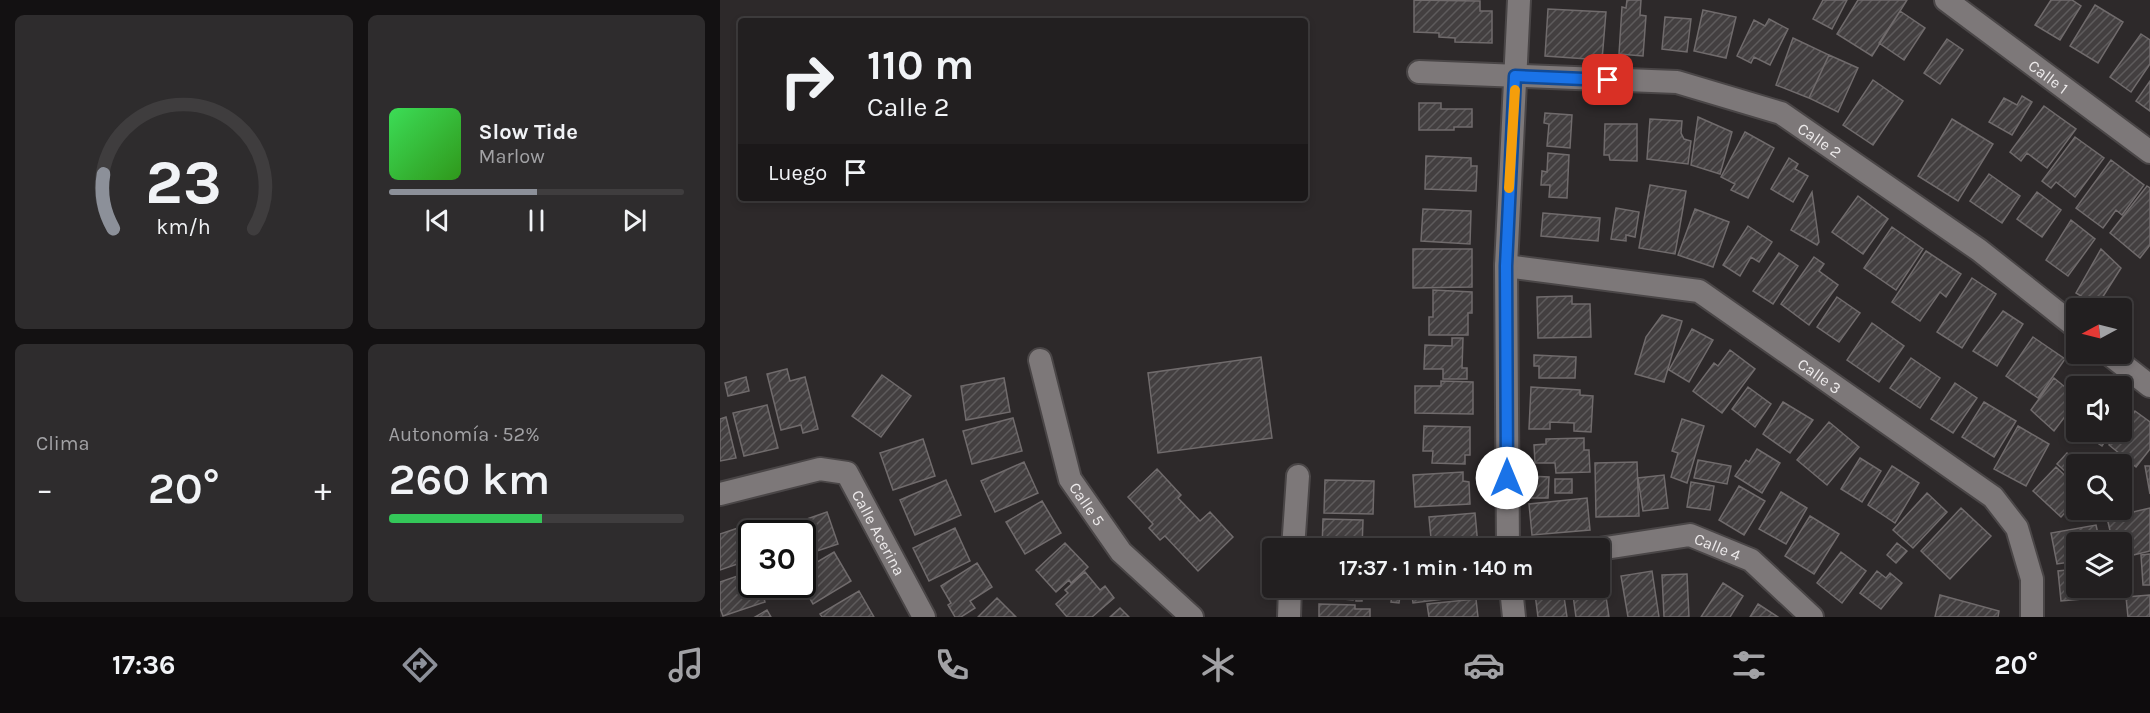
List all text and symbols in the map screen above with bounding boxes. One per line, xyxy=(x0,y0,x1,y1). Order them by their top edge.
text: 110 m xyxy=(867,40,974,90)
icon: right xyxy=(768,42,846,120)
pin xyxy=(1582,54,1633,105)
street label: Calle 1 xyxy=(2025,55,2072,98)
icon: arrive xyxy=(1591,63,1624,96)
text: Calle 2 xyxy=(867,91,949,123)
street label: Calle 2 xyxy=(1794,118,1845,162)
text: Slow Tide xyxy=(479,119,578,145)
text: Marlow xyxy=(479,145,545,168)
text: 23 xyxy=(145,146,222,219)
icon: arrive xyxy=(839,156,872,189)
text: Luego xyxy=(768,160,827,186)
icon: previous xyxy=(421,204,454,237)
icon: pause xyxy=(520,204,553,237)
icon: next xyxy=(618,204,651,237)
text: km/h xyxy=(157,215,211,240)
north arrow xyxy=(2066,298,2132,364)
map controls xyxy=(2066,298,2132,598)
street label: Calle 3 xyxy=(1794,354,1845,397)
button: sound xyxy=(2066,376,2132,442)
text: Autonomía · 52% xyxy=(389,423,540,446)
text: Clima xyxy=(36,432,90,455)
position arrow xyxy=(1475,446,1539,510)
text: 260 km xyxy=(389,453,550,505)
button: search xyxy=(2066,454,2132,520)
text: 20° xyxy=(148,462,220,514)
text: − xyxy=(36,470,53,508)
text: + xyxy=(314,470,332,508)
street label: Calle 5 xyxy=(1066,478,1109,529)
street label: Calle Acerina xyxy=(848,487,910,579)
speed limit sign: 30 xyxy=(738,520,816,598)
street label: Calle 4 xyxy=(1692,528,1744,564)
button: layers xyxy=(2066,532,2132,598)
text: 17:37 · 1 min · 140 m xyxy=(1339,555,1533,581)
icon: directions xyxy=(399,644,441,686)
icon: music xyxy=(665,644,707,686)
icon: phone xyxy=(931,644,973,686)
icon: climate xyxy=(1197,644,1239,686)
icon: car xyxy=(1463,644,1505,686)
icon: filters xyxy=(1728,644,1770,686)
text: 17:36 xyxy=(112,649,175,681)
text: 20° xyxy=(1994,649,2038,681)

